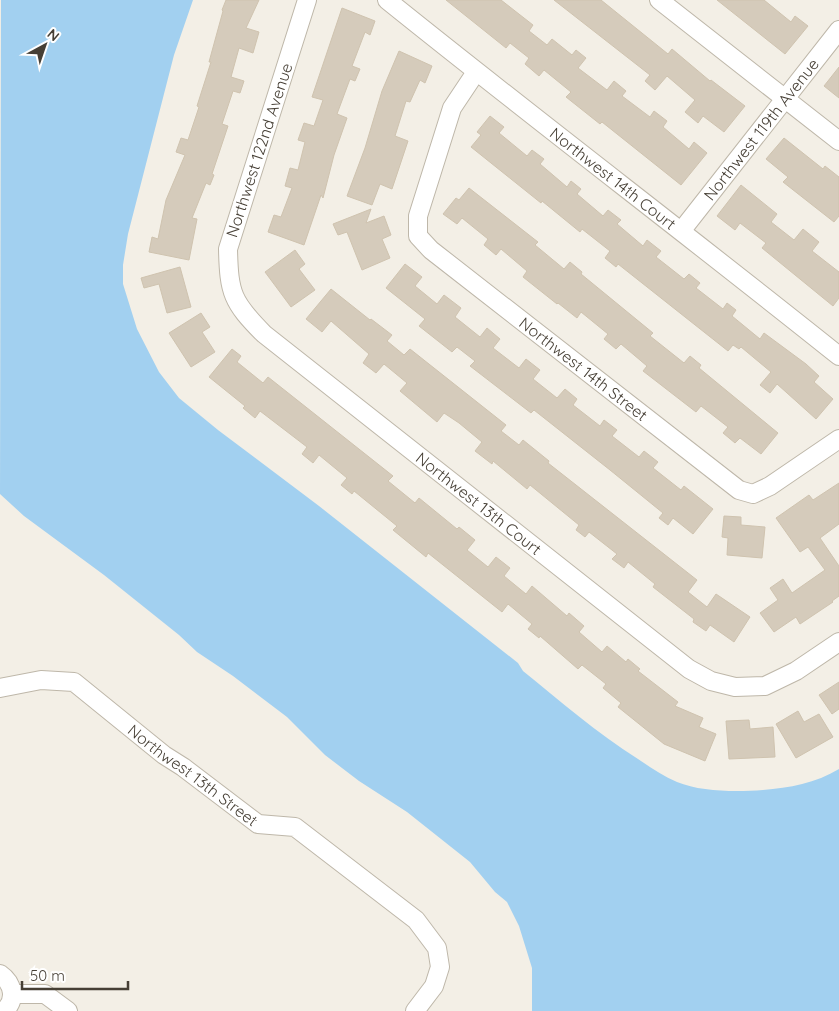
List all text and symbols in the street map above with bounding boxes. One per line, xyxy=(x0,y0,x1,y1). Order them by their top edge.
north arrow xyxy=(20,20,70,70)
text: N xyxy=(44,25,63,45)
street label: Northwest 119th Avenue xyxy=(699,54,823,204)
street label: Northwest 122nd Avenue xyxy=(221,60,297,240)
street label: Northwest 14th Court xyxy=(546,123,680,234)
street label: Northwest 14th Street xyxy=(515,313,652,425)
street label: Northwest 13th Court xyxy=(412,448,546,559)
street label: Northwest 13th Street xyxy=(124,720,262,830)
scale bar xyxy=(22,958,129,990)
text: 50 m xyxy=(30,966,65,985)

